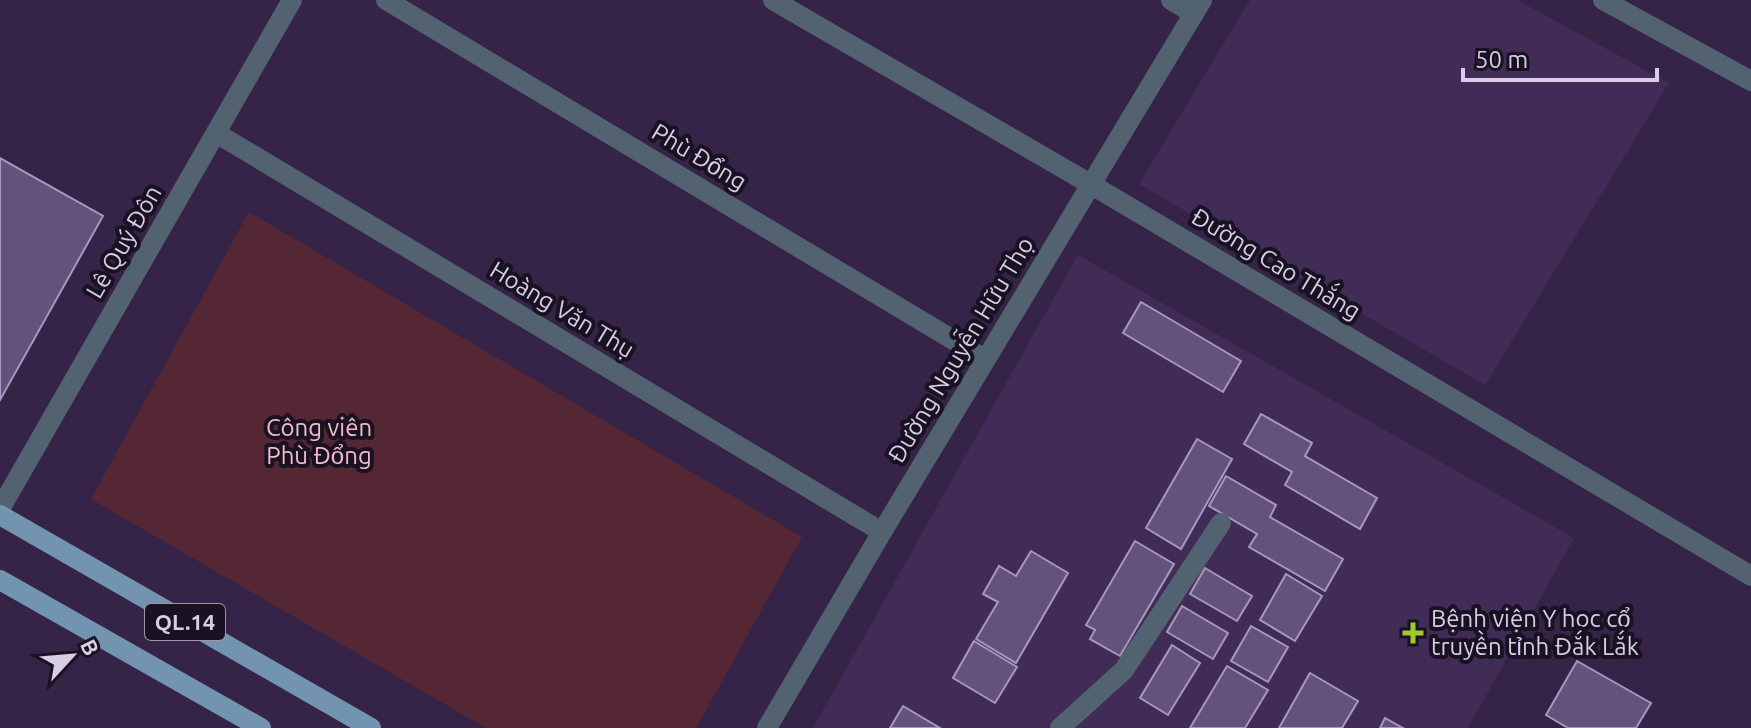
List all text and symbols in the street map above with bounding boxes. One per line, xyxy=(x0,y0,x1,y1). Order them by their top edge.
scale bar xyxy=(1463,32,1657,82)
text: 50 m xyxy=(1475,46,1528,73)
street label: Phù Đổng xyxy=(647,118,751,195)
street label: Lê Quý Đôn xyxy=(81,181,167,303)
street label: Đường Cao Thắng xyxy=(1187,200,1367,325)
street label: Đường Nguyễn Hữu Thọ xyxy=(880,231,1039,467)
street label: Hoàng Văn Thụ xyxy=(485,256,639,363)
park label: Công viên Phù Đổng xyxy=(266,414,372,469)
road number: QL.14 xyxy=(145,604,225,640)
place label: Bệnh viện Y học cổ truyền tỉnh Đắk Lắk xyxy=(1431,605,1639,660)
north arrow xyxy=(32,616,112,696)
marker: Bệnh viện Y học cổ truyền tỉnh Đắk Lắk xyxy=(1402,622,1424,644)
text: B xyxy=(76,635,105,659)

